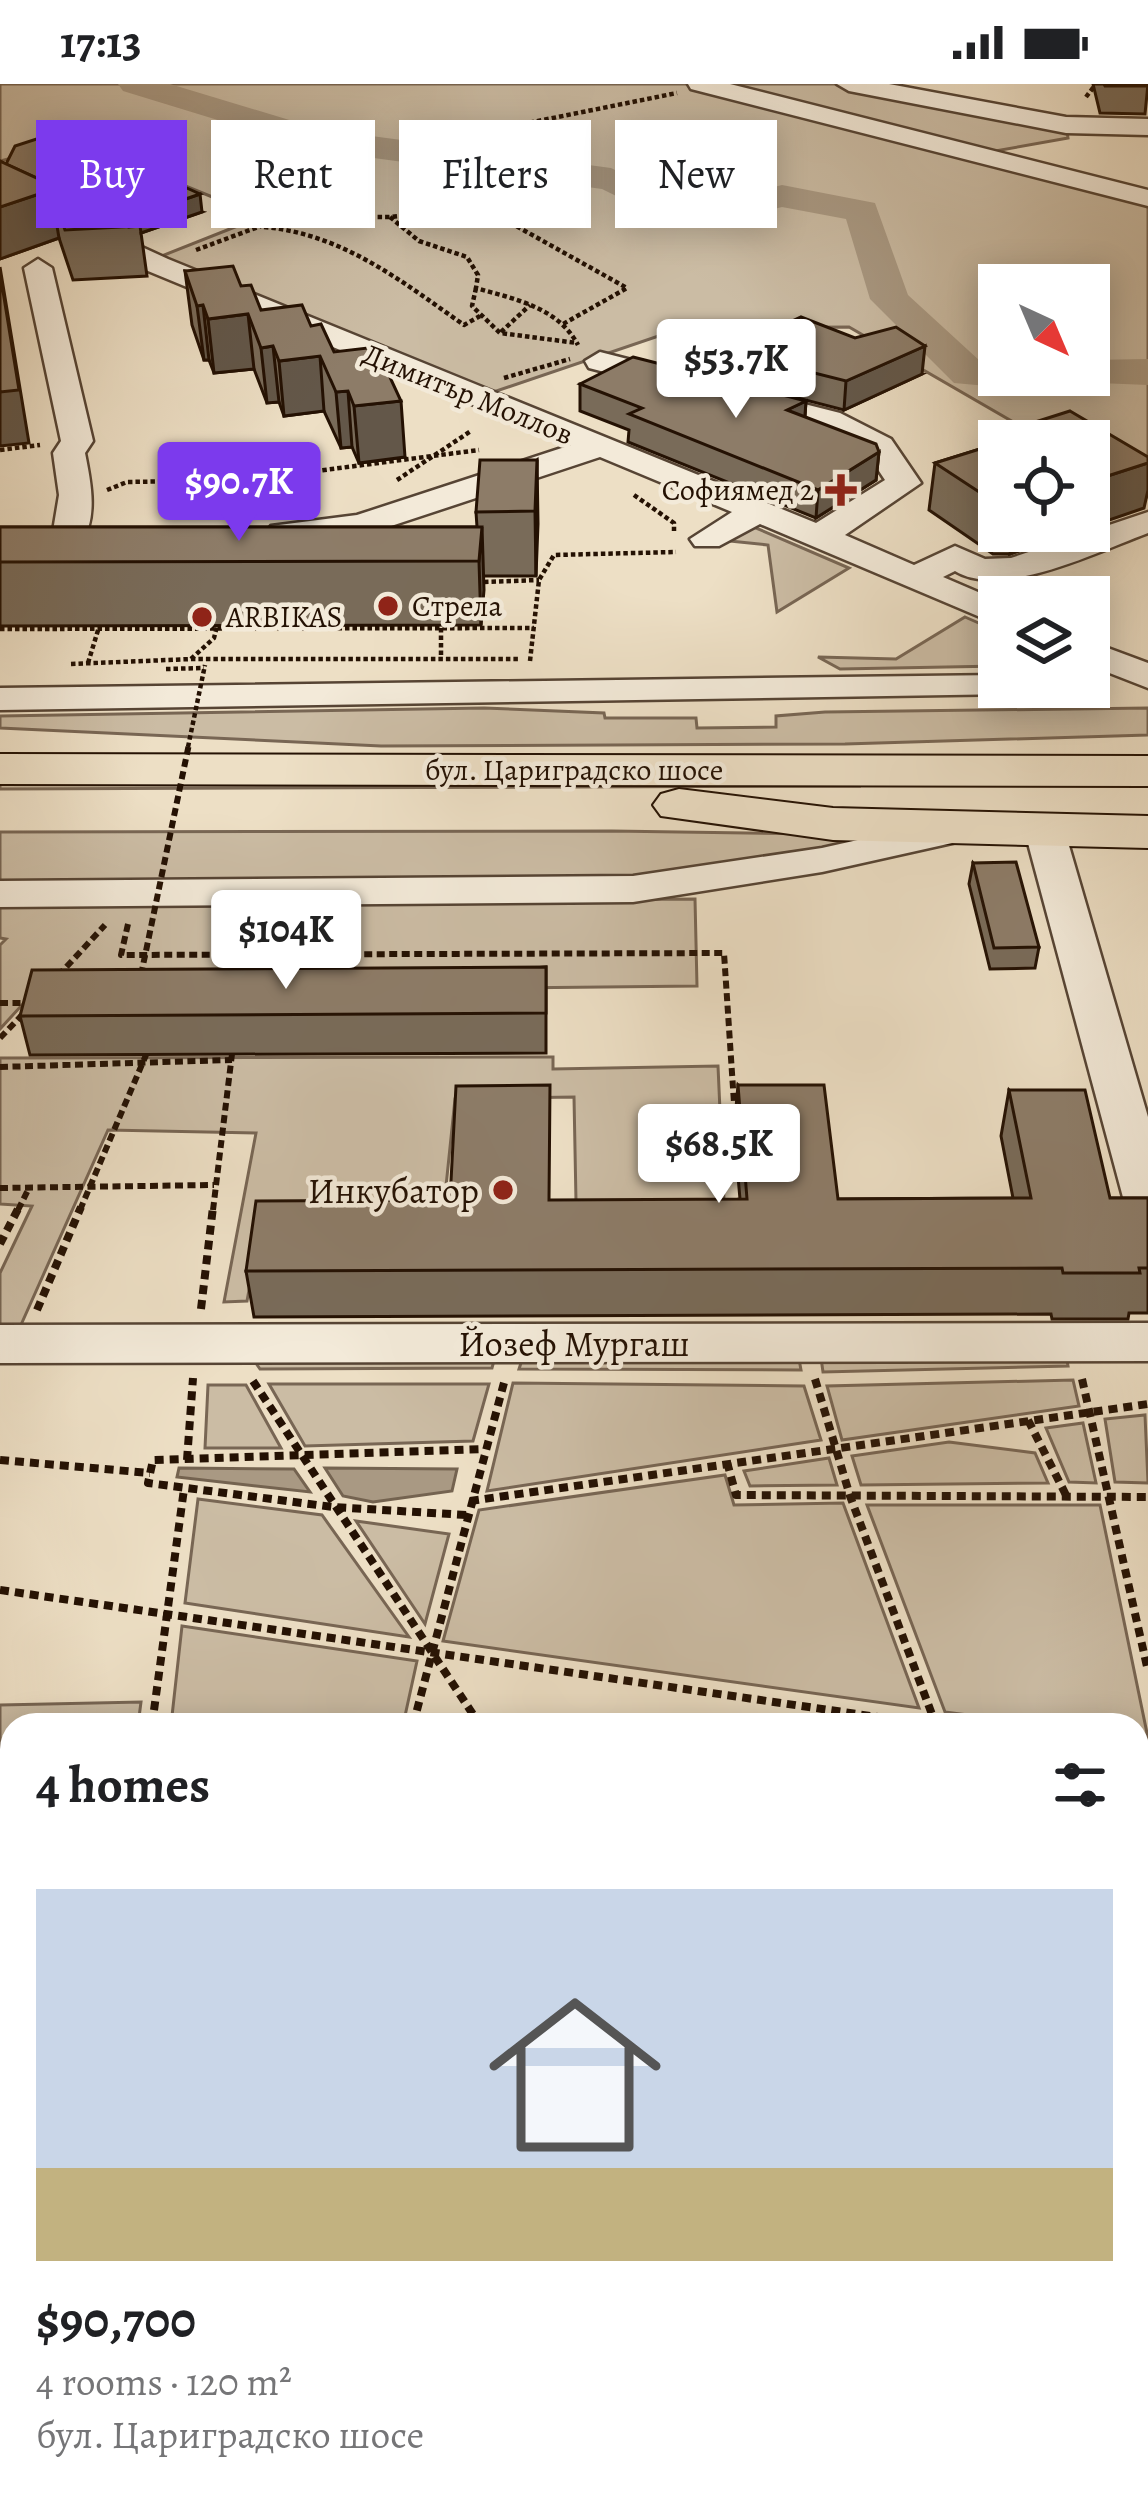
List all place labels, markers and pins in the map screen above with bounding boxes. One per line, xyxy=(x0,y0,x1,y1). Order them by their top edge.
pin: $53.7K xyxy=(638,319,834,421)
pin: $90.7K xyxy=(141,442,337,544)
place label: Софиямед 2 xyxy=(662,470,814,510)
marker: Софиямед 2 xyxy=(825,474,857,506)
place label: Стрела xyxy=(412,586,502,626)
marker: Стрела xyxy=(375,593,401,619)
place label: ARBIKAS xyxy=(225,597,342,637)
marker: ARBIKAS xyxy=(189,604,215,630)
pin: $104K xyxy=(202,890,370,992)
pin: $68.5K xyxy=(621,1104,817,1206)
place label: Инкубатор xyxy=(308,1166,479,1215)
marker: Инкубатор xyxy=(490,1177,516,1203)

